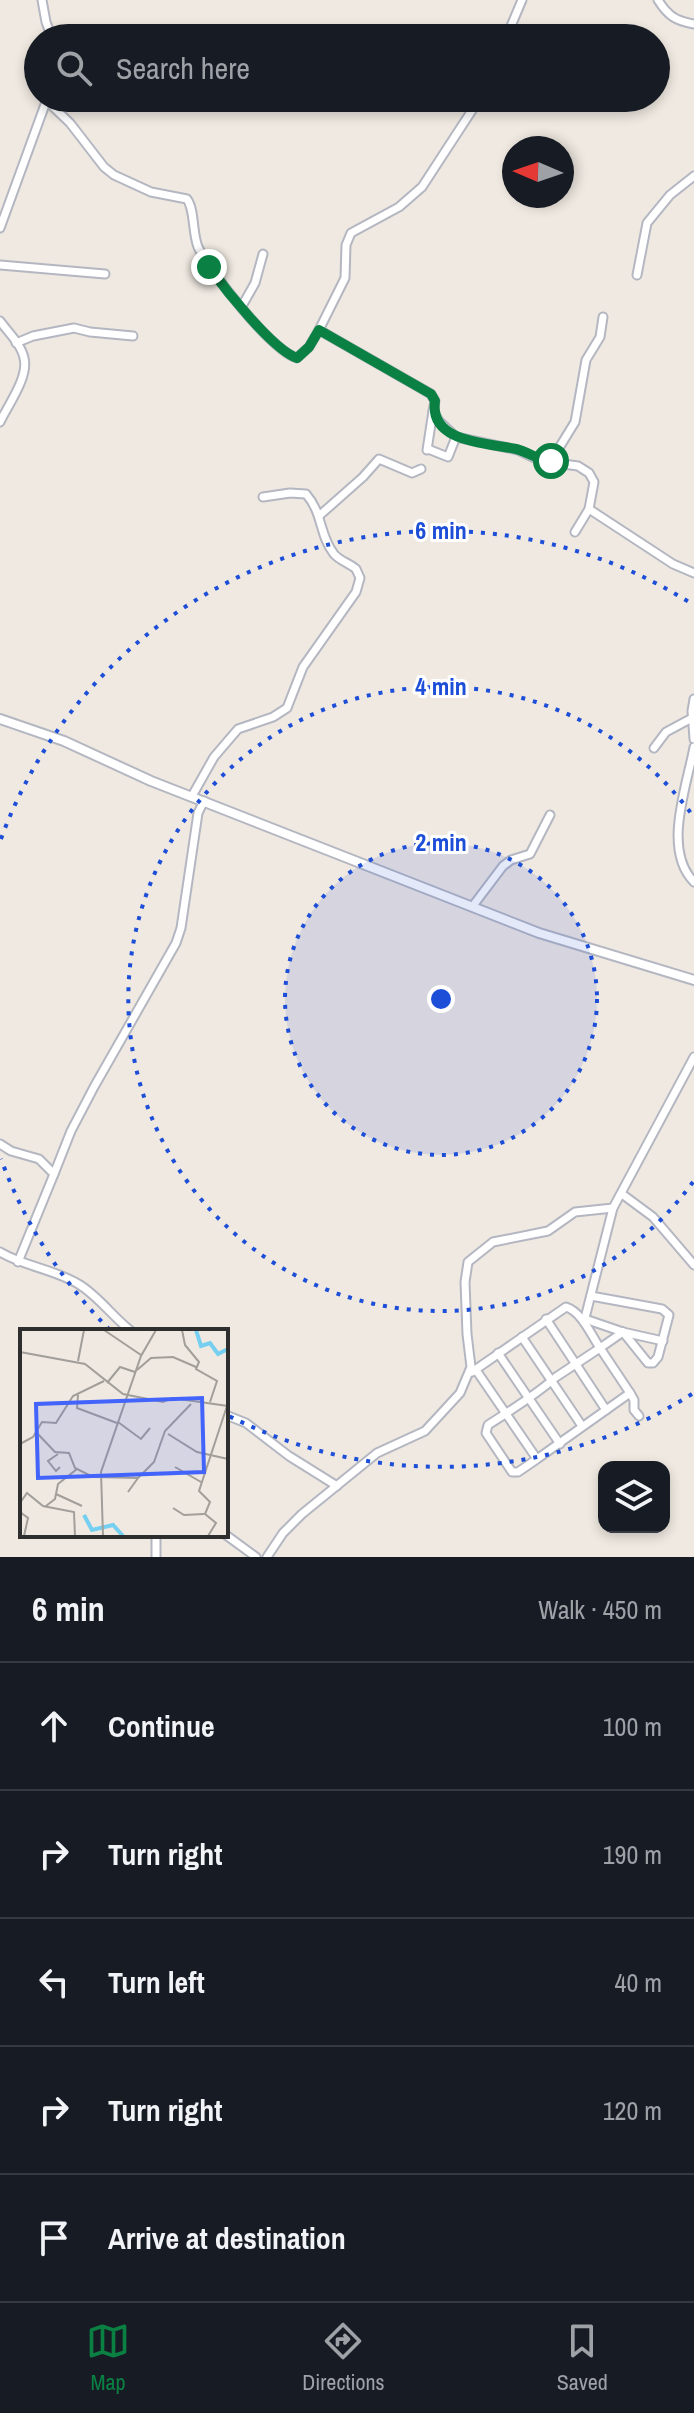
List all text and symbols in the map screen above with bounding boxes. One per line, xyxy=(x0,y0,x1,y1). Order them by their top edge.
search box xyxy=(24,24,670,112)
icon: search xyxy=(52,46,96,90)
text: Search here xyxy=(116,48,250,88)
north arrow xyxy=(502,136,574,208)
route end xyxy=(191,249,227,285)
route start xyxy=(533,443,569,479)
text: 6 min xyxy=(415,514,467,546)
text: 4 min xyxy=(415,670,467,702)
text: 2 min xyxy=(415,826,467,858)
centre of rings xyxy=(427,985,455,1013)
inset map xyxy=(20,1329,228,1537)
map controls xyxy=(598,1461,670,1533)
button: layers xyxy=(598,1461,670,1533)
text: 6 min xyxy=(32,1586,105,1632)
text: Walk · 450 m xyxy=(538,1592,662,1627)
icon: ahead xyxy=(32,1704,76,1748)
text: Continue xyxy=(108,1706,215,1746)
text: 100 m xyxy=(603,1709,662,1744)
icon: right xyxy=(32,1832,76,1876)
text: Turn right xyxy=(108,1834,222,1874)
text: 190 m xyxy=(603,1837,662,1872)
icon: left xyxy=(32,1960,76,2004)
text: Turn left xyxy=(108,1962,205,2002)
text: 40 m xyxy=(615,1965,662,2000)
icon: right xyxy=(32,2088,76,2132)
text: Turn right xyxy=(108,2090,222,2130)
text: 120 m xyxy=(603,2093,662,2128)
icon: arrive xyxy=(32,2216,76,2260)
text: Arrive at destination xyxy=(108,2218,346,2258)
tab: Map xyxy=(86,2319,130,2397)
tab: Directions xyxy=(302,2319,385,2397)
tab: Saved xyxy=(557,2319,608,2397)

